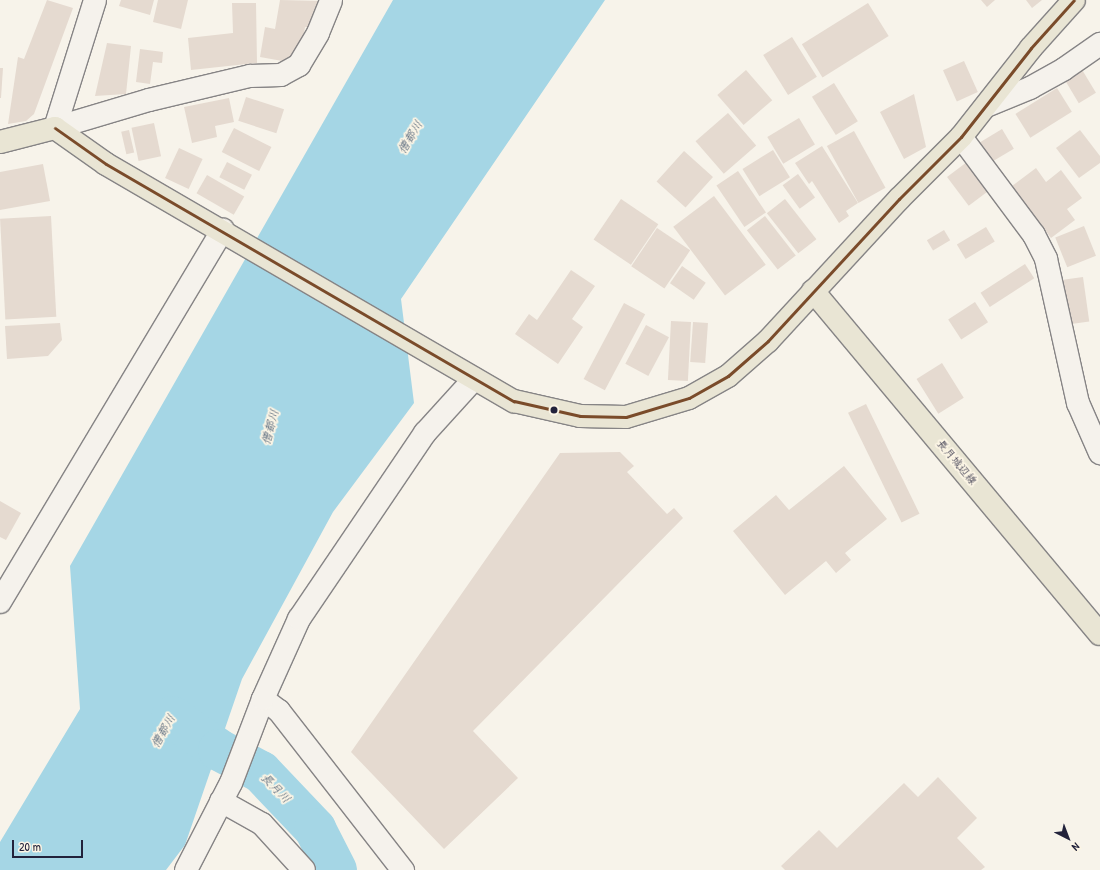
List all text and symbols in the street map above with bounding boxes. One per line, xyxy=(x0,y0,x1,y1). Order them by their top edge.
water label: 僧都川 xyxy=(395,118,425,156)
unlabelled marker xyxy=(549,405,559,415)
water label: 僧都川 xyxy=(258,408,282,446)
street label: 長月城辺線 xyxy=(934,437,980,487)
water label: 僧都川 xyxy=(148,712,178,750)
water label: 長月川 xyxy=(258,770,294,806)
north arrow xyxy=(1048,818,1088,858)
scale bar xyxy=(14,832,85,858)
text: 20 m xyxy=(19,838,41,855)
text: N xyxy=(1069,840,1083,854)

